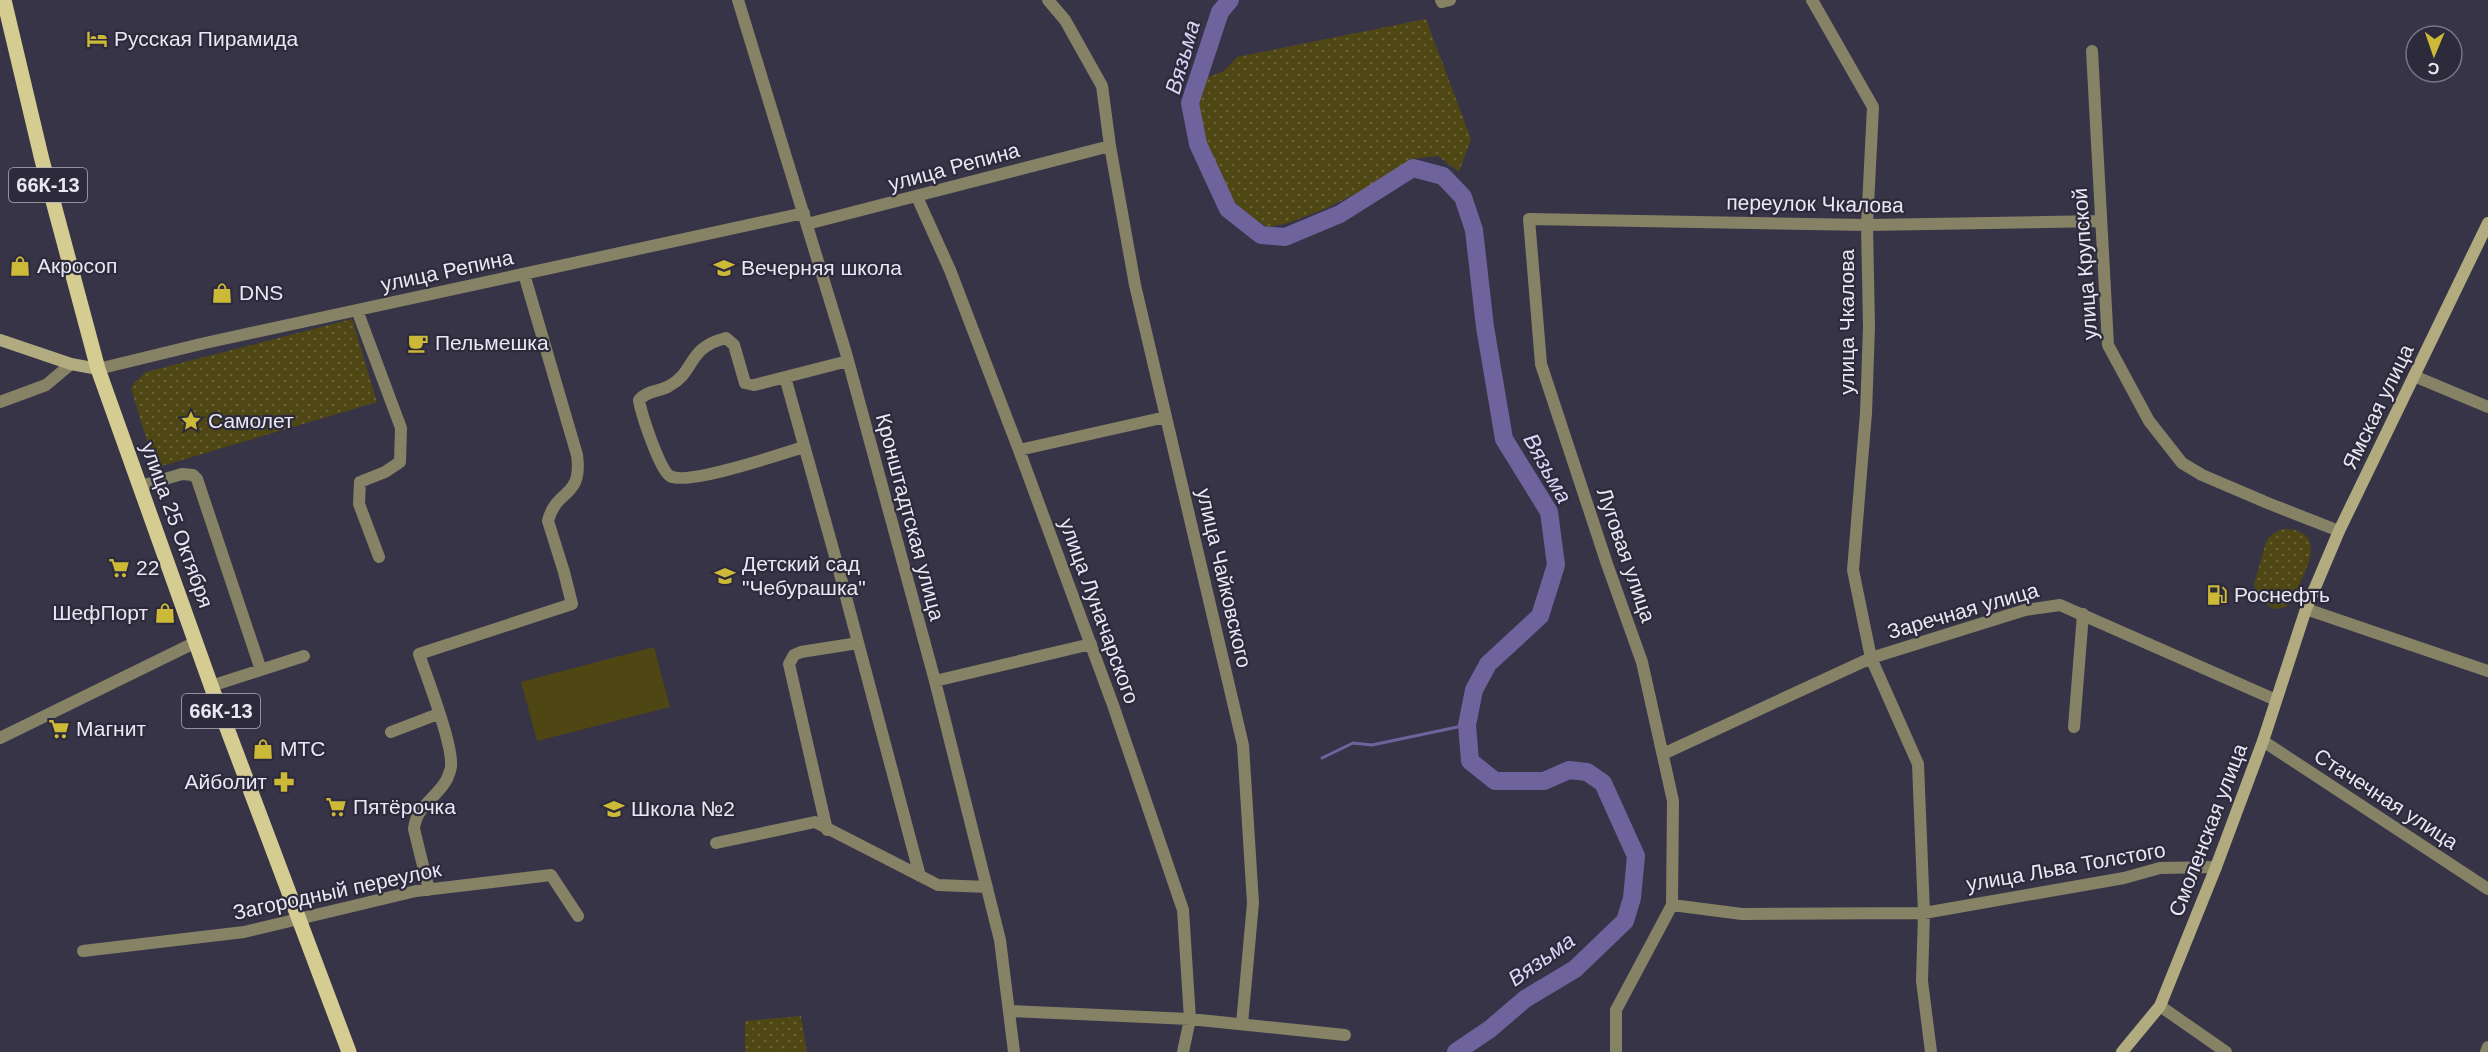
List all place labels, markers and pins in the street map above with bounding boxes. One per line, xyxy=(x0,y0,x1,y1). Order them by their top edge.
hotel icon: Русская Пирамида xyxy=(85,27,109,51)
place label: Русская Пирамида xyxy=(114,27,298,50)
shop icon: Акросоп xyxy=(8,254,32,278)
place label: Акросоп xyxy=(37,254,117,277)
school or university icon: Вечерняя школа xyxy=(712,256,736,280)
place label: Вечерняя школа xyxy=(741,256,902,279)
shop icon: DNS xyxy=(210,281,234,305)
place label: DNS xyxy=(239,281,283,304)
cafe icon: Пельмешка xyxy=(406,331,430,355)
place label: Пельмешка xyxy=(435,331,549,354)
place icon: Самолет xyxy=(179,409,203,433)
place label: Самолет xyxy=(208,409,294,432)
place label: Детский сад "Чебурашка" xyxy=(742,552,866,599)
supermarket icon: 22 xyxy=(107,556,131,580)
place label: 22 xyxy=(136,556,159,579)
school or university icon: Детский сад "Чебурашка" xyxy=(713,564,737,588)
fuel station icon: Роснефть xyxy=(2205,583,2229,607)
place label: Роснефть xyxy=(2234,583,2330,606)
place label: ШефПорт xyxy=(52,601,148,624)
shop icon: ШефПорт xyxy=(153,601,177,625)
supermarket icon: Магнит xyxy=(47,717,71,741)
place label: Магнит xyxy=(76,717,146,740)
shop icon: МТС xyxy=(251,737,275,761)
place label: МТС xyxy=(280,737,326,760)
place label: Айболит xyxy=(184,770,267,793)
pharmacy icon: Айболит xyxy=(272,770,296,794)
supermarket icon: Пятёрочка xyxy=(324,795,348,819)
place label: Пятёрочка xyxy=(353,795,456,818)
school or university icon: Школа №2 xyxy=(602,797,626,821)
place label: Школа №2 xyxy=(631,797,735,820)

